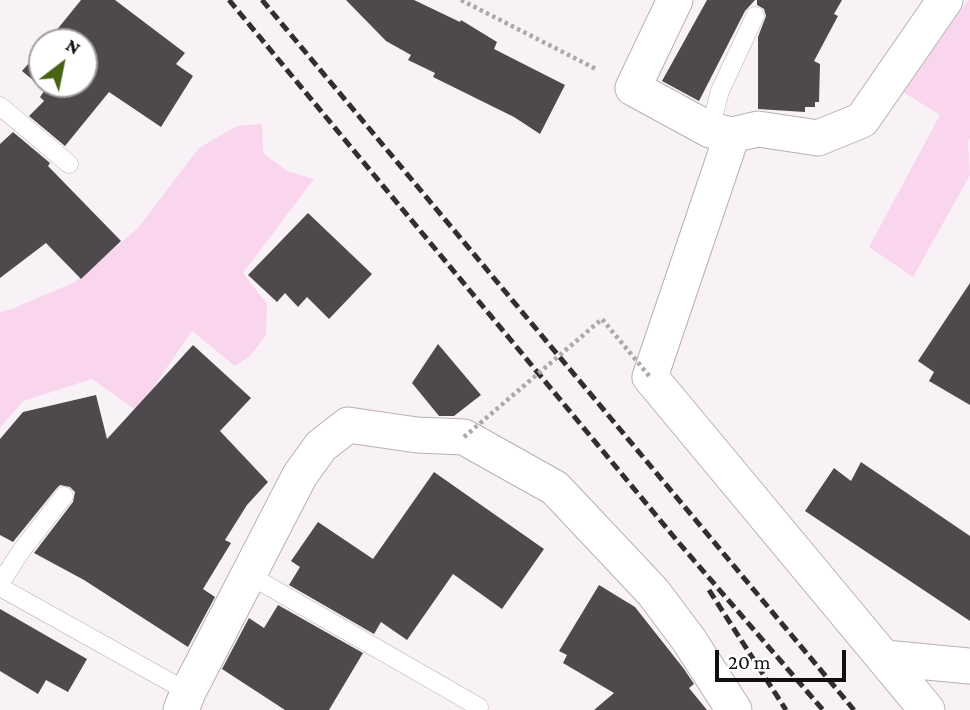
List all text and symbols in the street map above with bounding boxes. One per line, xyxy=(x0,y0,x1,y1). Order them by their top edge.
north arrow xyxy=(28,28,98,98)
text: N xyxy=(62,34,84,59)
scale bar xyxy=(718,636,849,680)
text: 20 m xyxy=(728,650,771,674)

